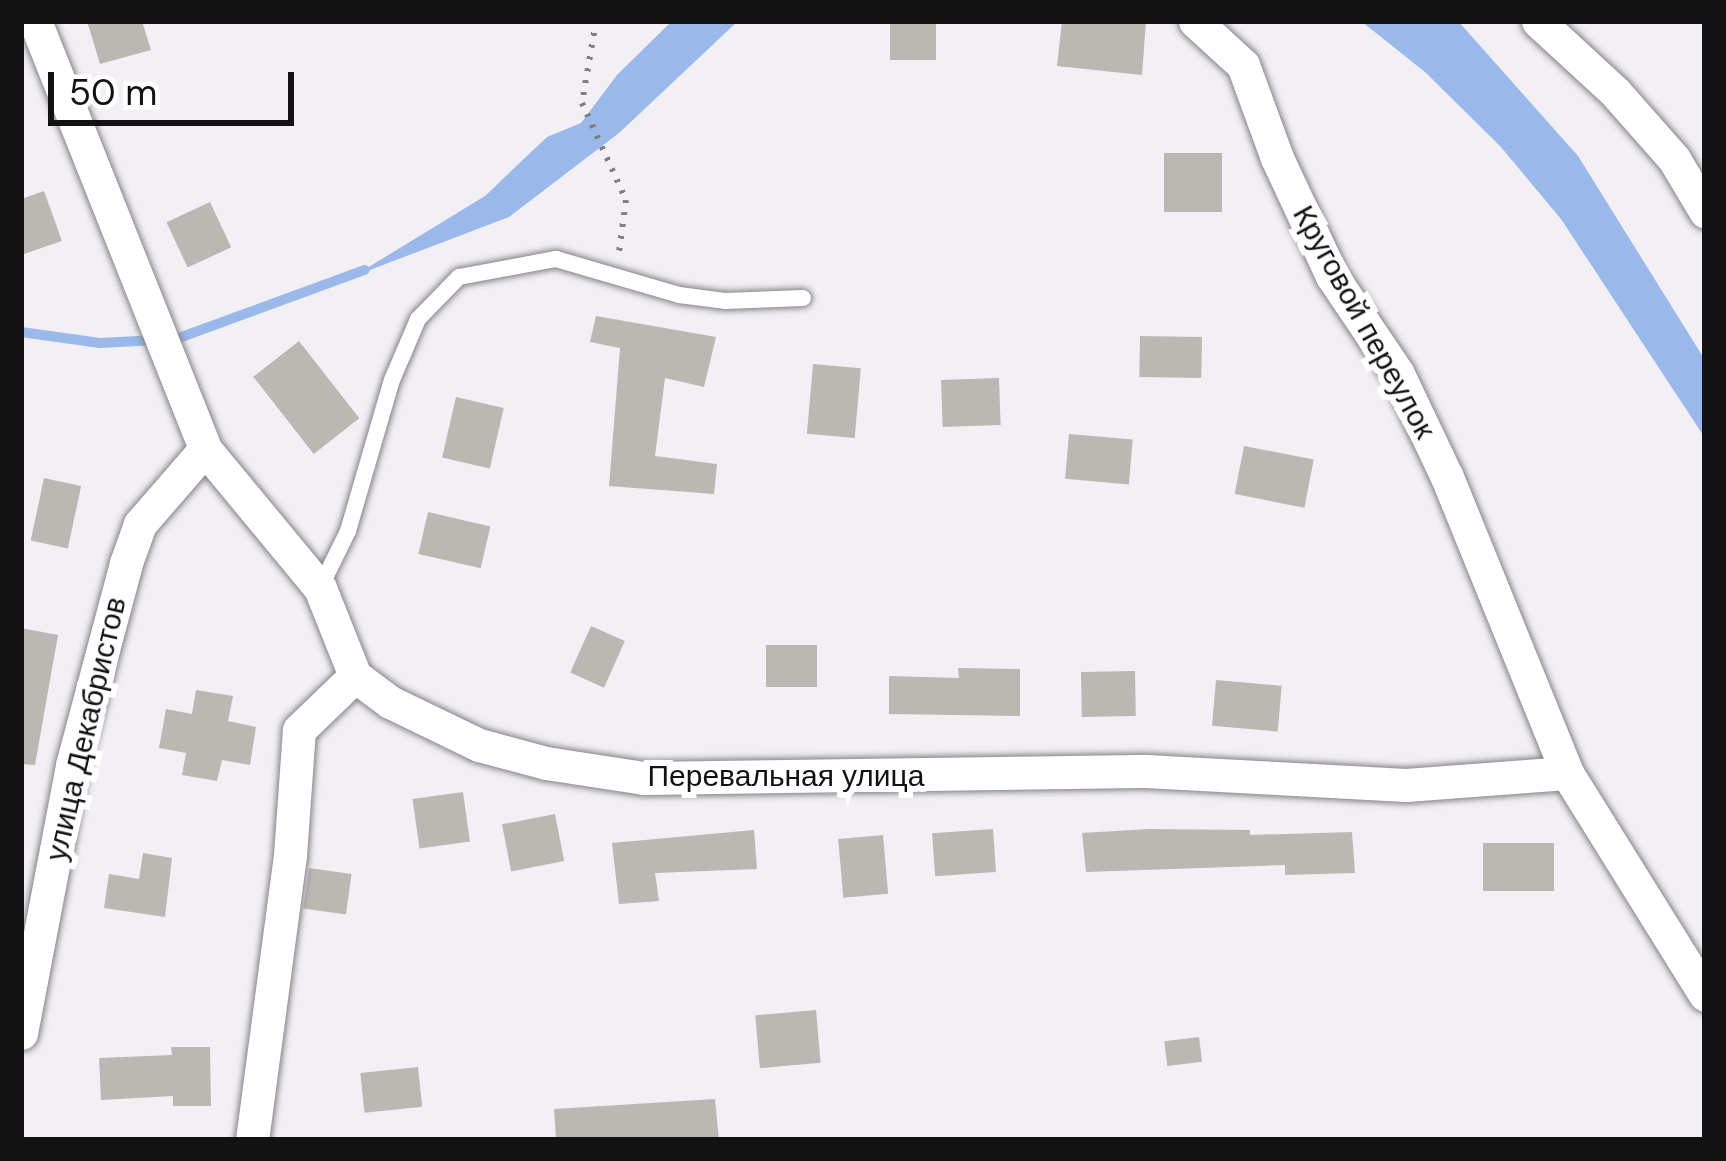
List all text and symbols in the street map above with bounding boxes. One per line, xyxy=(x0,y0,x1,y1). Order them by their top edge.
scale bar xyxy=(54,48,300,122)
text: 50 m xyxy=(69,69,157,116)
street label: Круговой переулок xyxy=(1285,199,1443,445)
street label: улица Декабристов xyxy=(38,594,134,864)
street label: Перевальная улица xyxy=(648,758,924,794)

